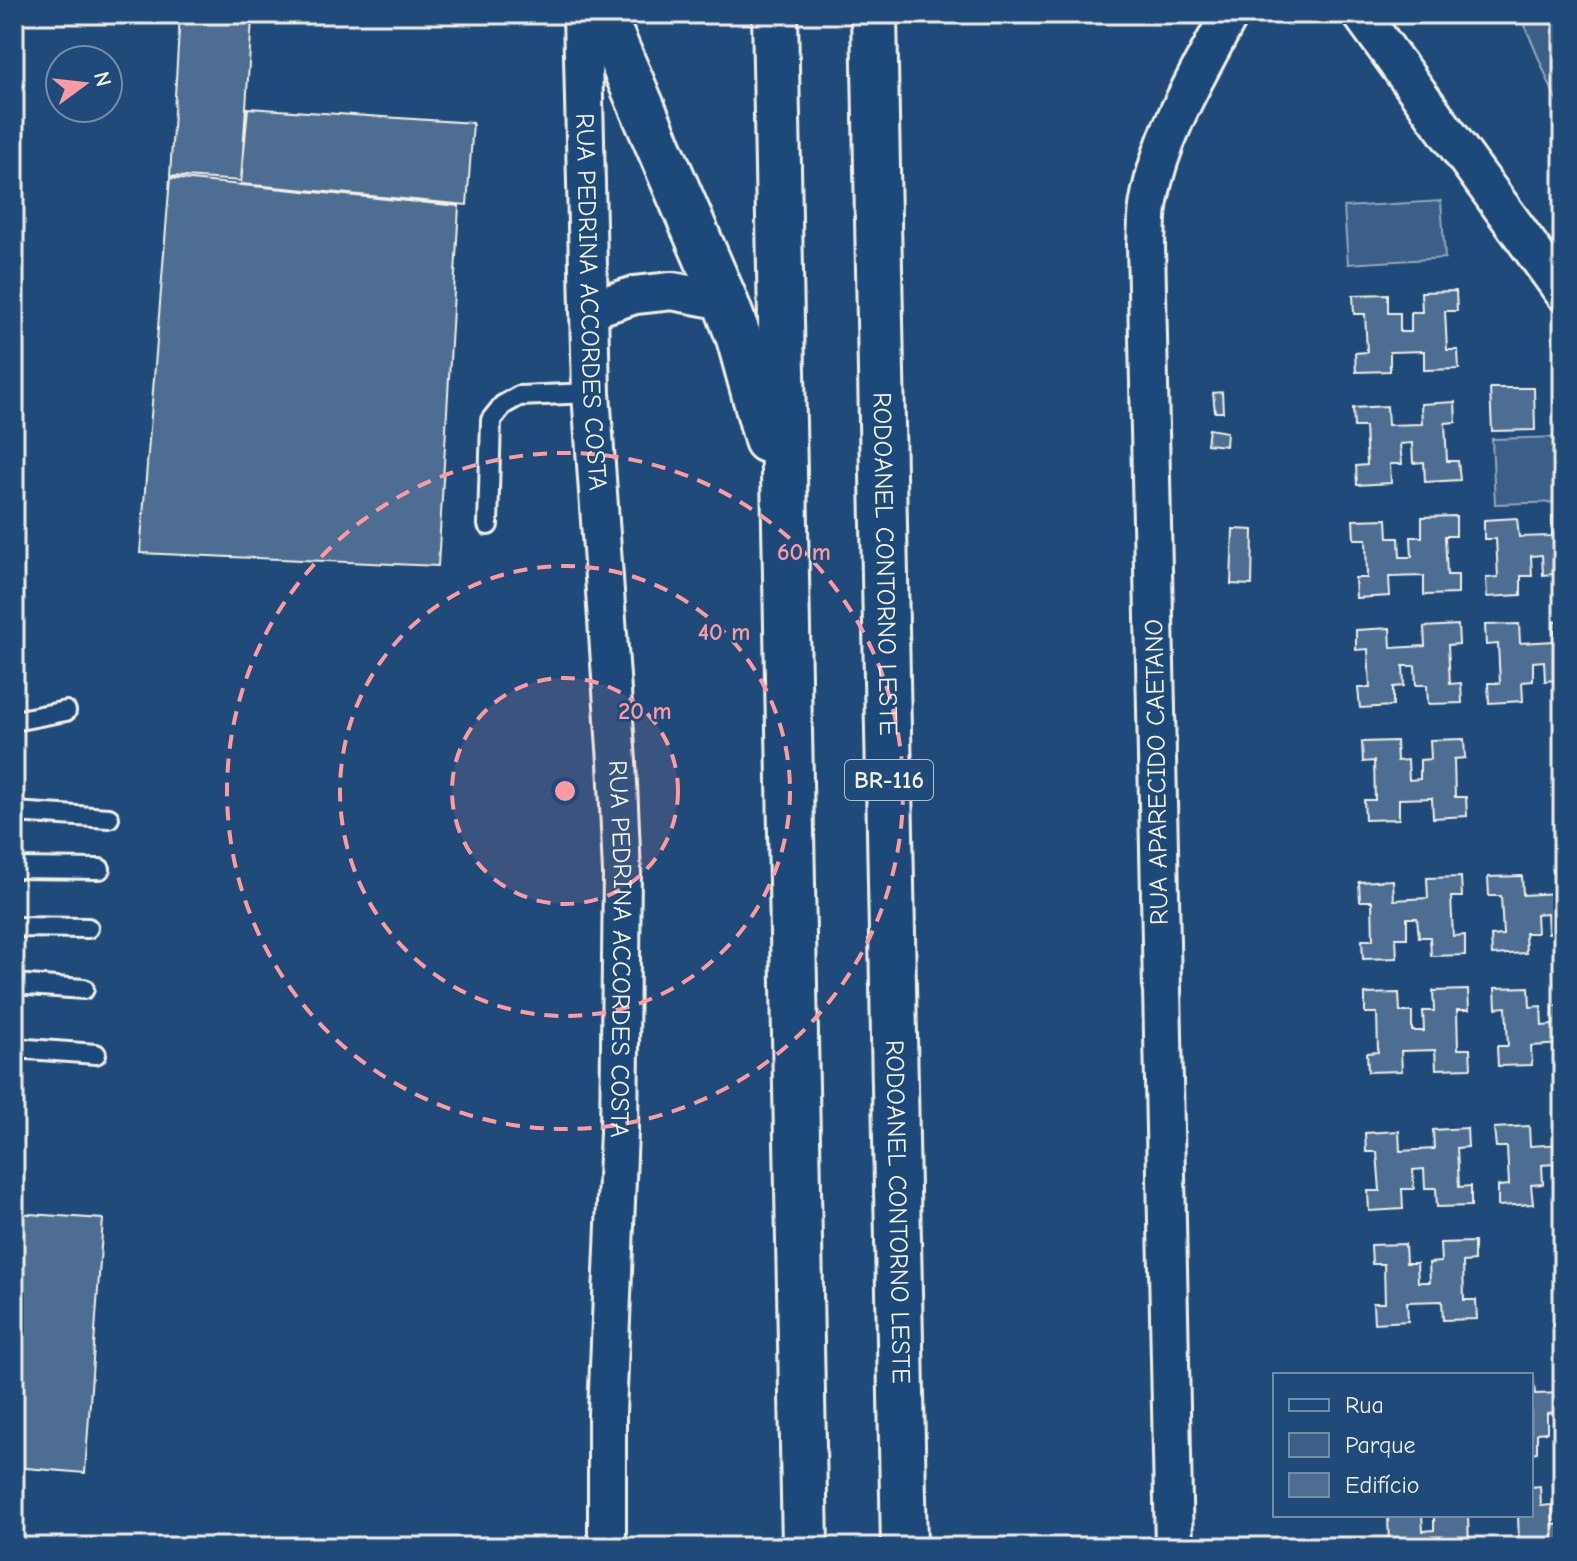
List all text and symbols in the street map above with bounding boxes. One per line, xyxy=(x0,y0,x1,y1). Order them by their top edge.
north arrow xyxy=(44,44,124,124)
text: N xyxy=(88,69,117,89)
street label: RUA PEDRINA ACCORDES COSTA xyxy=(569,113,613,492)
street label: RODOANEL CONTORNO LESTE xyxy=(866,392,903,736)
text: 60 m xyxy=(777,538,831,566)
text: 40 m xyxy=(698,618,750,646)
street label: RUA APARECIDO CAETANO xyxy=(1139,619,1175,925)
text: 20 m xyxy=(618,697,672,725)
street label: RUA PEDRINA ACCORDES COSTA xyxy=(602,759,637,1138)
road number: BR-116 xyxy=(845,760,933,800)
centre of rings xyxy=(551,777,579,805)
street label: RODOANEL CONTORNO LESTE xyxy=(879,1040,916,1384)
legend xyxy=(1273,1373,1533,1517)
text: Rua xyxy=(1345,1391,1384,1419)
text: Parque xyxy=(1345,1431,1416,1459)
text: Edifício xyxy=(1345,1471,1420,1499)

